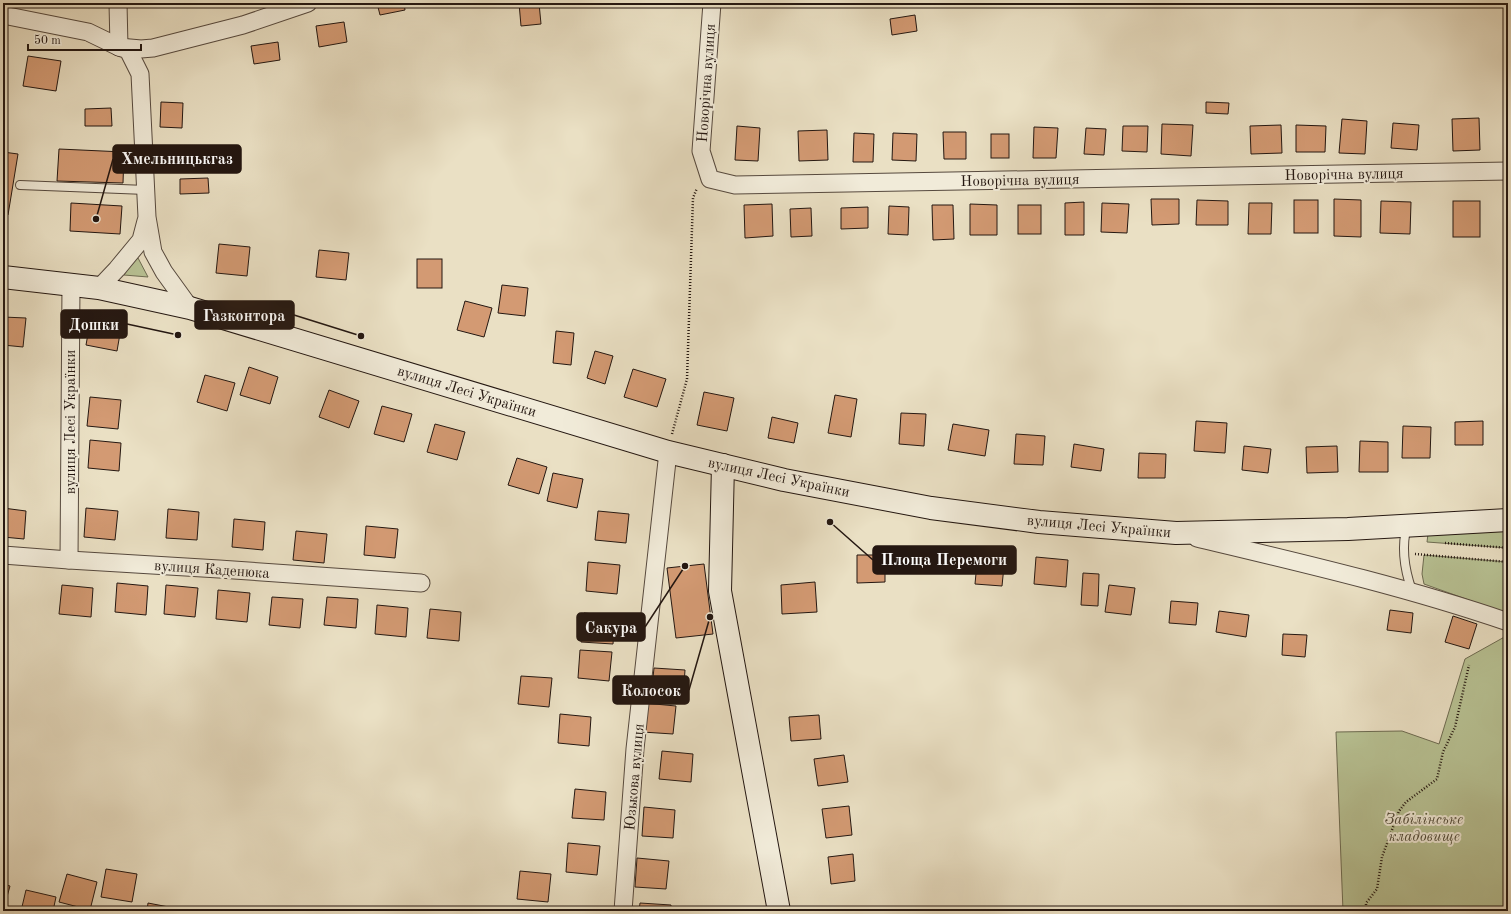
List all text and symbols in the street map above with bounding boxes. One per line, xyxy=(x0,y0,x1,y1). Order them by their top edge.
street label: Новорічна вулиця xyxy=(696,23,719,143)
scale bar xyxy=(28,26,141,52)
text: 50 m xyxy=(34,34,61,47)
callout: Хмельницькгаз xyxy=(113,145,241,173)
text: Хмельницькгаз xyxy=(121,152,233,168)
street label: Новорічна вулиця xyxy=(1284,167,1404,184)
street label: Новорічна вулиця xyxy=(960,173,1080,190)
callout: Газконтора xyxy=(195,301,294,329)
text: Газконтора xyxy=(203,309,285,325)
callout: Дошки xyxy=(61,310,127,338)
text: Дошки xyxy=(69,318,119,334)
street label: вулиця Лесі Українки xyxy=(64,350,79,494)
street label: вулиця Лесі Українки xyxy=(395,364,538,421)
street label: вулиця Лесі Українки xyxy=(706,456,851,501)
street label: вулиця Лесі Українки xyxy=(1026,514,1172,541)
callout: Площа Перемоги xyxy=(873,546,1016,574)
text: Площа Перемоги xyxy=(881,553,1007,569)
street label: вулиця Каденюка xyxy=(154,559,271,582)
callout: Сакура xyxy=(577,613,645,641)
text: Сакура xyxy=(585,621,637,637)
callout: Колосок xyxy=(613,676,689,704)
text: Колосок xyxy=(621,684,681,700)
street label: Юзькова вулиця xyxy=(623,723,648,831)
park label: Забілінське кладовище xyxy=(1385,812,1463,845)

